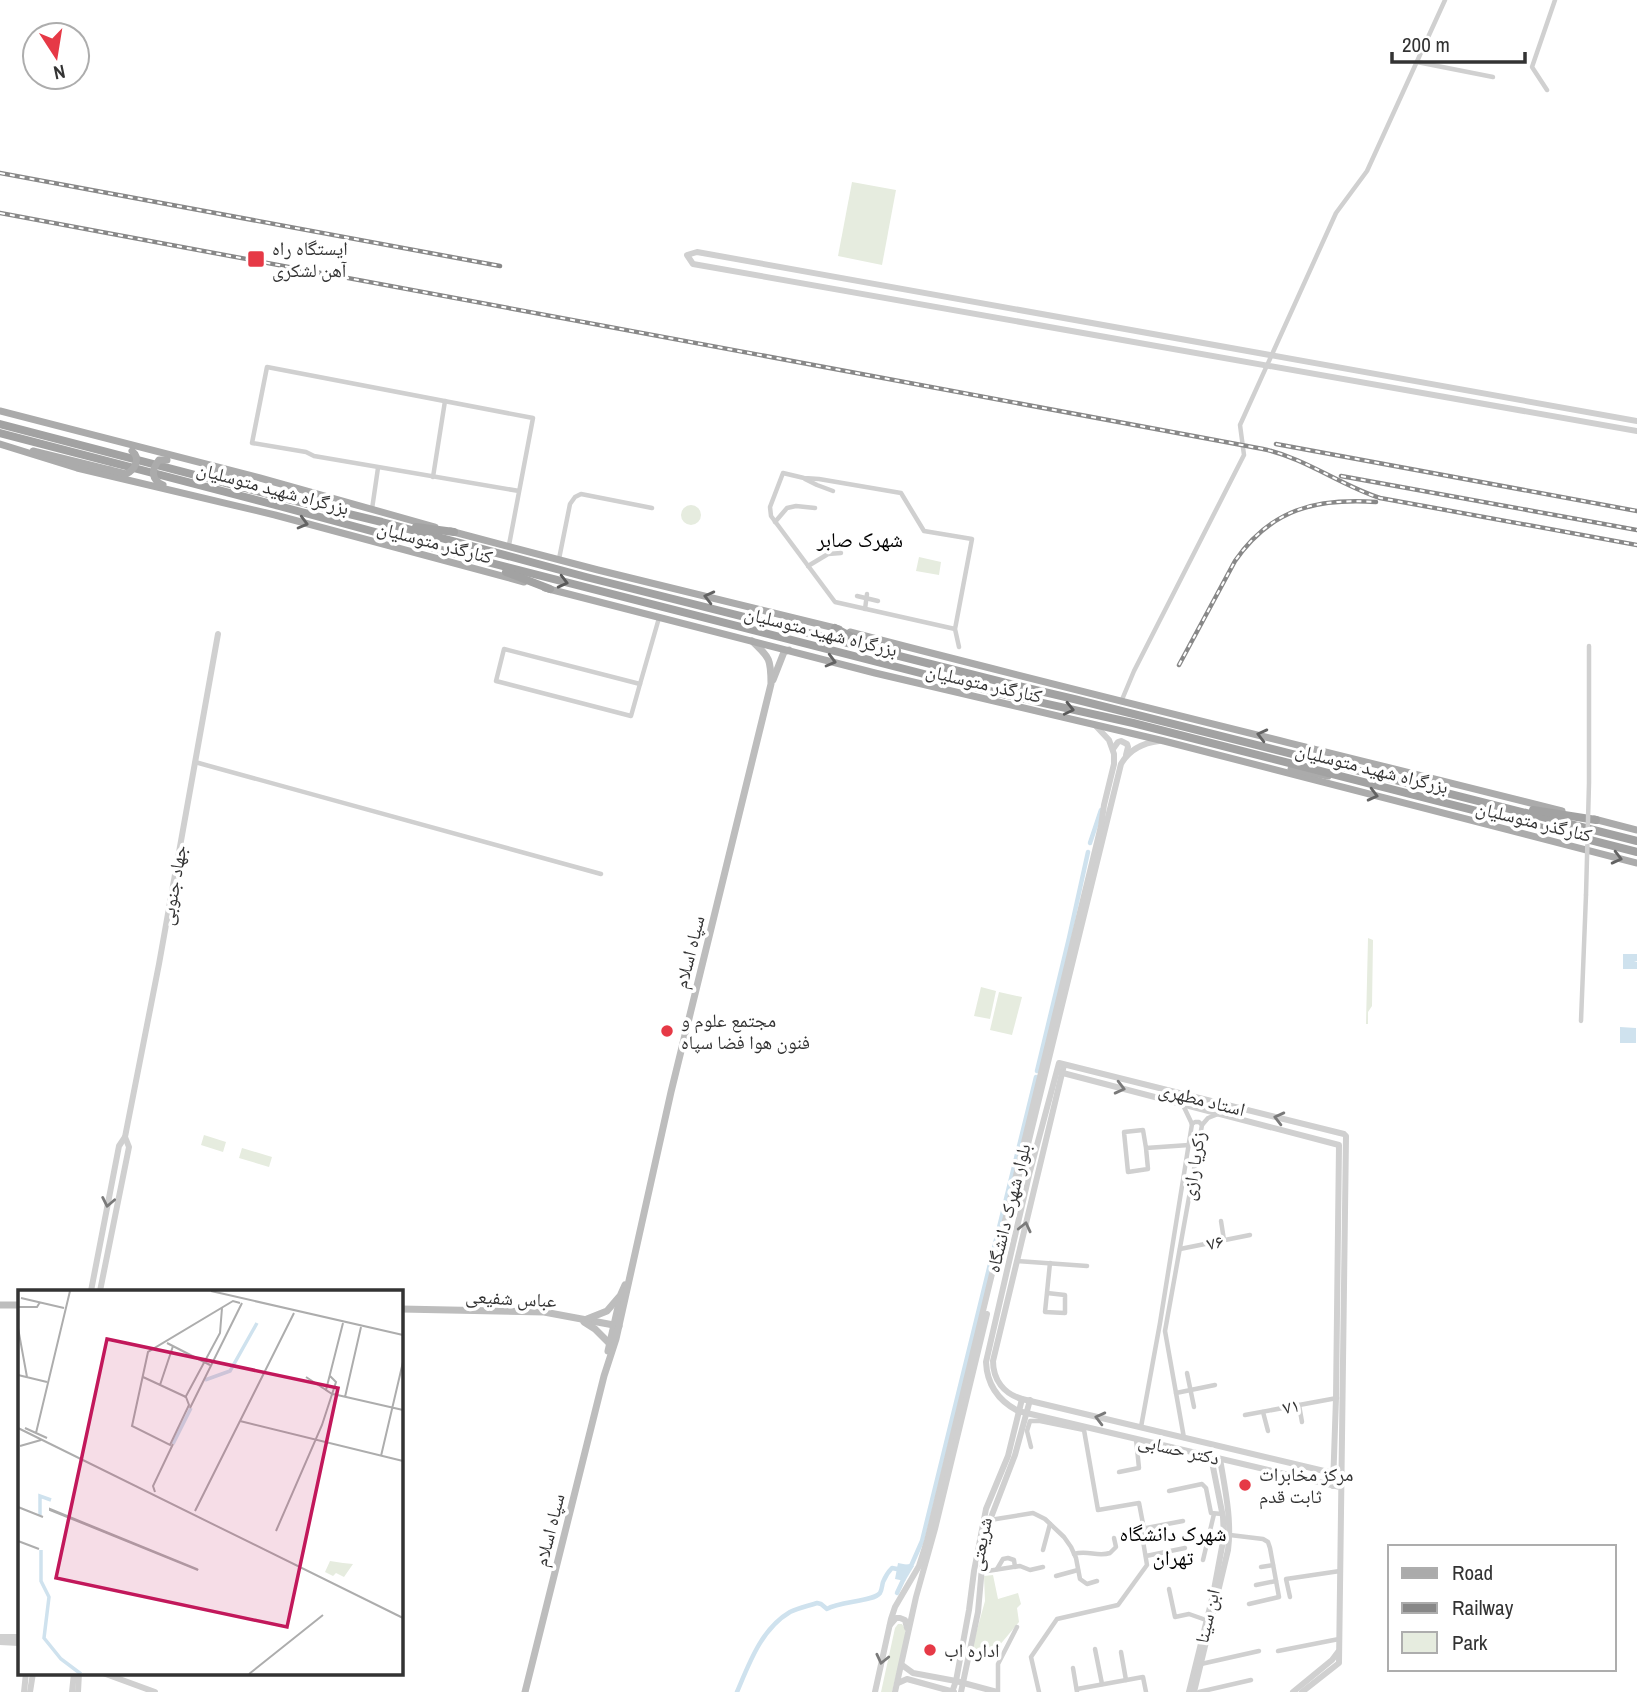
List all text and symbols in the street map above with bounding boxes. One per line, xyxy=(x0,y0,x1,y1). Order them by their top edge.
north arrow xyxy=(21,21,91,91)
scale bar xyxy=(1392,21,1525,65)
text: 200 m xyxy=(1402,30,1450,59)
text: N xyxy=(51,59,68,87)
place label: ایستگاه راه آهن لشکری xyxy=(272,235,348,283)
marker: ایستگاه راه آهن لشکری xyxy=(246,249,266,269)
street label: بزرگراه شهید متوسلیان xyxy=(194,455,352,521)
street label: کنارگذر متوسلیان xyxy=(374,514,496,570)
one-way arrow xyxy=(297,515,309,529)
district label: شهرک صابر xyxy=(816,525,903,554)
one-way arrow xyxy=(557,574,569,588)
one-way arrow xyxy=(703,591,715,606)
street label: بزرگراه شهید متوسلیان xyxy=(742,599,900,663)
one-way arrow xyxy=(825,653,837,668)
street label: کنارگذر متوسلیان xyxy=(923,657,1045,709)
one-way arrow xyxy=(1063,700,1075,715)
one-way arrow xyxy=(1256,729,1268,743)
street label: بزرگراه شهید متوسلیان xyxy=(1293,736,1451,800)
one-way arrow xyxy=(1366,787,1378,801)
street label: کنارگذر متوسلیان xyxy=(1473,794,1595,848)
street label: جهاد جنوبی xyxy=(153,843,193,927)
one-way arrow xyxy=(1610,850,1622,864)
street label: سپاه اسلام xyxy=(667,913,712,991)
place label: مجتمع علوم و فنون هوا فضا سپاه xyxy=(681,1007,810,1055)
marker: مجتمع علوم و فنون هوا فضا سپاه xyxy=(659,1023,675,1039)
street label: استاد مطهری xyxy=(1156,1076,1248,1122)
one-way arrow xyxy=(1114,1080,1126,1094)
one-way arrow xyxy=(1273,1112,1285,1126)
street label: زکریا رازی xyxy=(1175,1130,1211,1202)
street label: بلوار شهرک دانشگاه xyxy=(979,1141,1037,1275)
one-way arrow xyxy=(102,1196,117,1208)
one-way arrow xyxy=(1017,1221,1032,1233)
street label: ۷۶ xyxy=(1204,1228,1226,1256)
street label: عباس شفیعی xyxy=(465,1283,558,1313)
inset map xyxy=(18,1290,402,1674)
street label: ۷۱ xyxy=(1280,1392,1302,1420)
one-way arrow xyxy=(1094,1412,1106,1426)
street label: دکتر حسابی xyxy=(1136,1427,1222,1471)
place label: مرکز مخابرات ثابت قدم xyxy=(1259,1461,1353,1510)
marker: مرکز مخابرات ثابت قدم xyxy=(1237,1477,1253,1493)
street label: سپاه اسلام xyxy=(527,1491,572,1569)
street label: شریعتی xyxy=(962,1515,998,1573)
district label: شهرک دانشگاه تهران xyxy=(1119,1519,1227,1572)
legend xyxy=(1388,1545,1616,1671)
text: Road xyxy=(1452,1558,1493,1587)
street label: ابن سینا xyxy=(1188,1586,1226,1646)
text: Railway xyxy=(1452,1593,1514,1622)
text: Park xyxy=(1452,1628,1488,1657)
place label: اداره اب xyxy=(944,1637,1000,1663)
marker: اداره اب xyxy=(922,1642,938,1658)
one-way arrow xyxy=(876,1653,890,1665)

